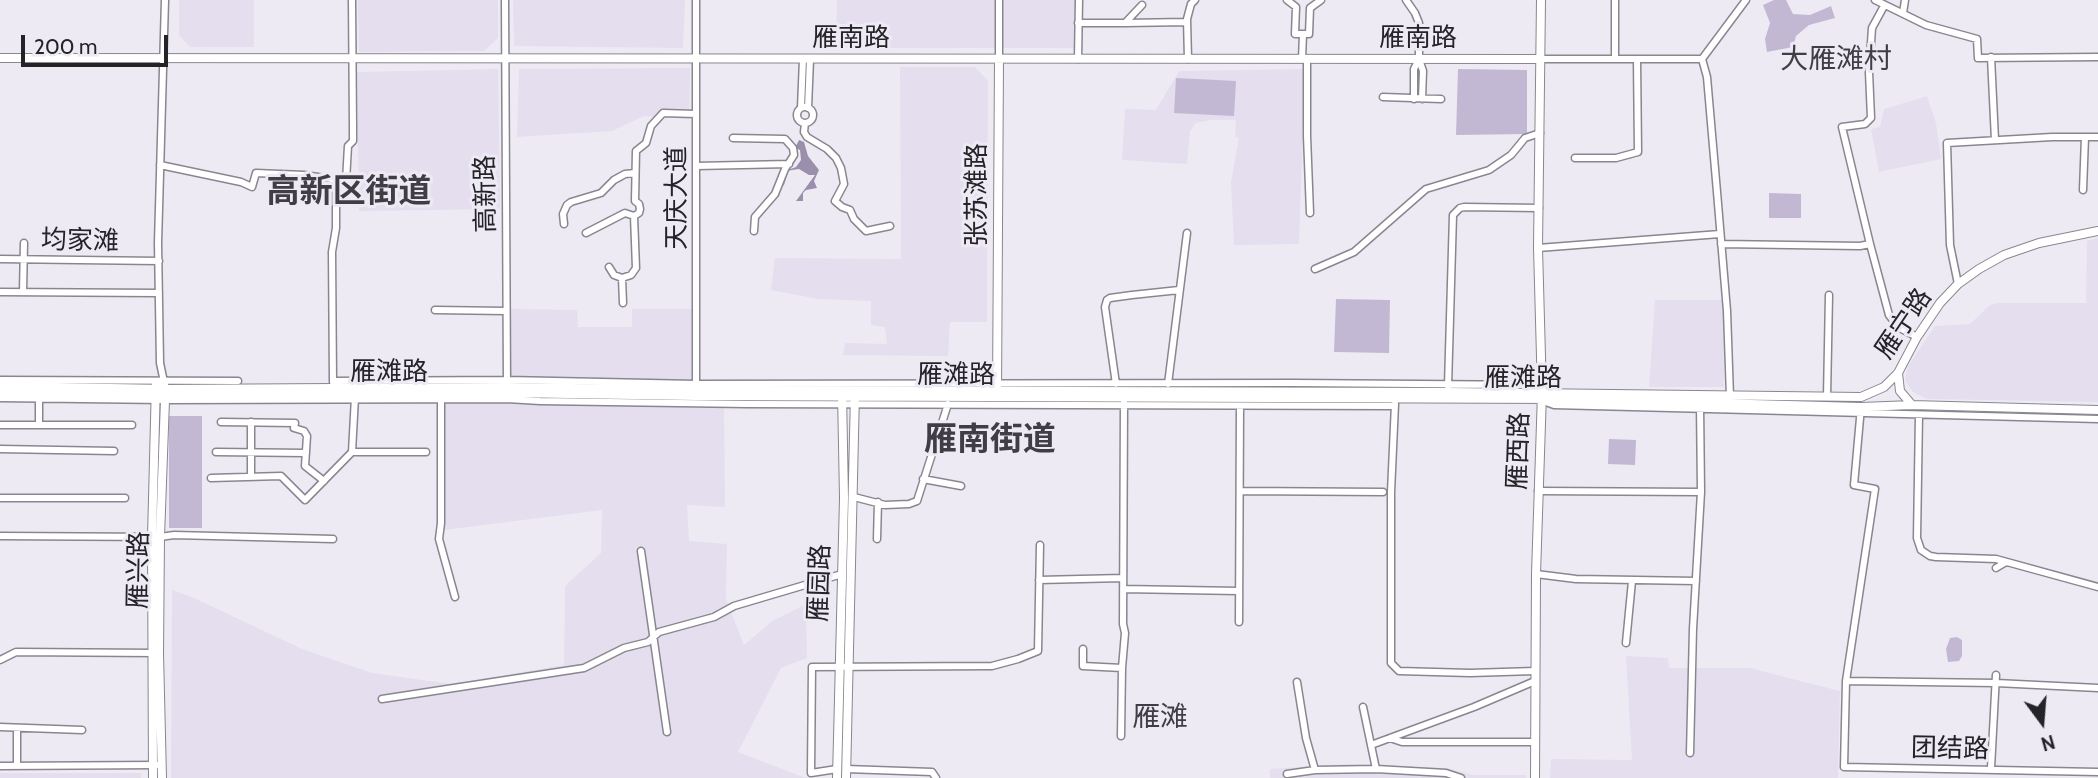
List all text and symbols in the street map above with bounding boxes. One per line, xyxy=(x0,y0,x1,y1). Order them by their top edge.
scale bar xyxy=(24,21,172,65)
street label: 雁南路 xyxy=(812,22,890,54)
street label: 雁南路 xyxy=(1379,22,1457,54)
text: 200 m xyxy=(34,34,97,59)
district label: 大雁滩村 xyxy=(1780,43,1892,77)
street label: 张苏滩路 xyxy=(961,143,993,247)
street label: 天庆大道 xyxy=(661,146,693,250)
street label: 高新路 xyxy=(470,155,502,233)
district label: 高新区街道 xyxy=(267,172,431,212)
street label: 均家滩 xyxy=(41,225,119,257)
street label: 雁宁路 xyxy=(1869,283,1939,365)
street label: 雁滩路 xyxy=(350,356,428,388)
street label: 雁滩路 xyxy=(917,359,995,391)
street label: 雁滩路 xyxy=(1484,362,1562,394)
street label: 雁西路 xyxy=(1502,411,1536,491)
district label: 雁南街道 xyxy=(924,420,1056,460)
street label: 雁兴路 xyxy=(123,531,155,609)
street label: 雁园路 xyxy=(803,543,837,623)
north arrow xyxy=(2007,687,2077,757)
district label: 雁滩 xyxy=(1132,701,1188,735)
text: N xyxy=(2038,730,2058,756)
street label: 团结路 xyxy=(1911,733,1989,765)

